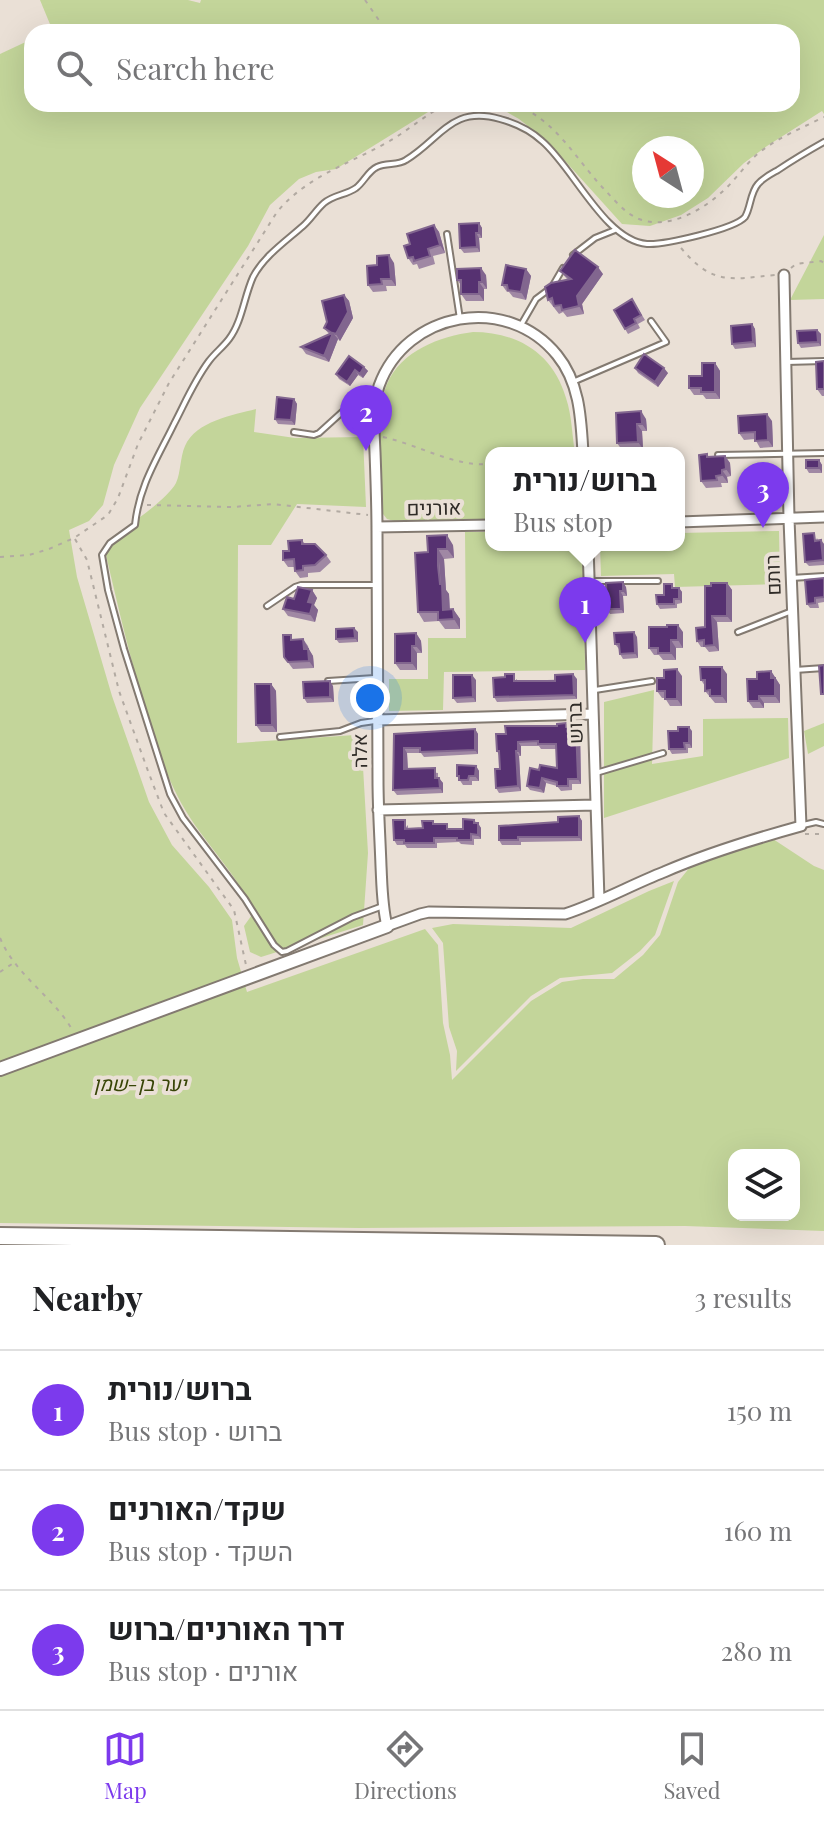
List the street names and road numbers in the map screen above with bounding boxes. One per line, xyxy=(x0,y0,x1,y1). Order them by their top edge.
street label: אורנים xyxy=(406,493,461,520)
street label: רותם xyxy=(757,554,786,596)
street label: ברוש xyxy=(559,701,588,745)
street label: אלה xyxy=(345,733,372,769)

